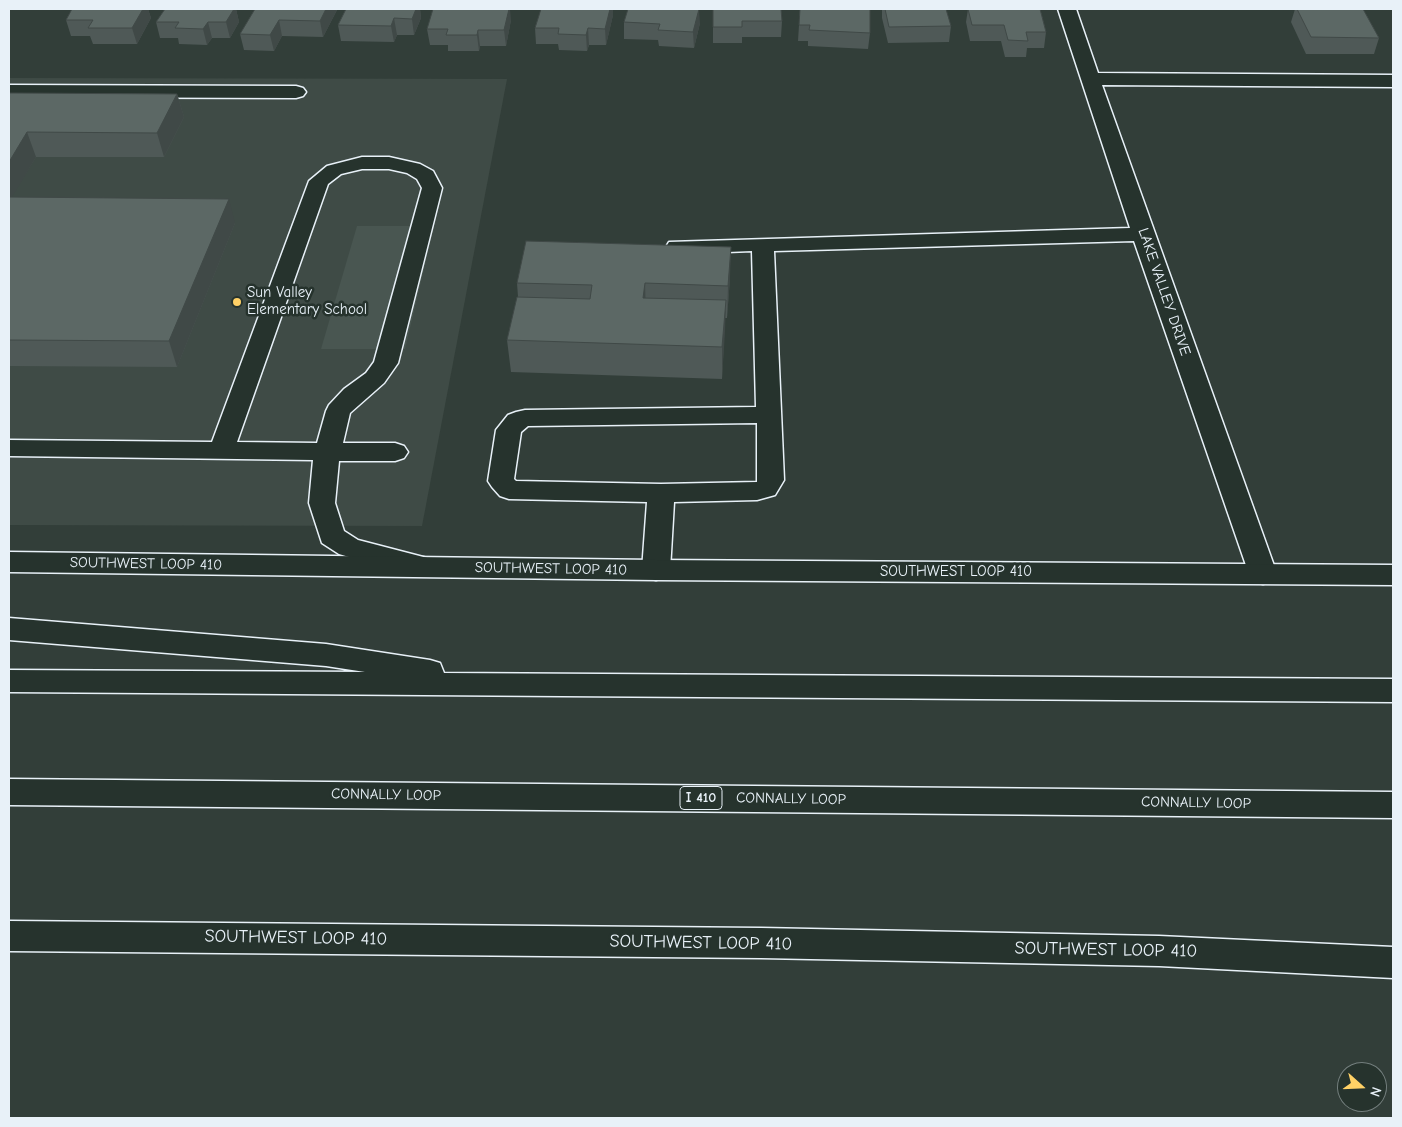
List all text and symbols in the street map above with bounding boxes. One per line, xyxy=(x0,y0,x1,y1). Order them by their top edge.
street label: LAKE VALLEY DRIVE xyxy=(1134,226,1194,358)
place label: Sun Valley Elementary School xyxy=(247,284,367,319)
marker: Sun Valley Elementary School xyxy=(231,296,243,308)
street label: SOUTHWEST LOOP 410 xyxy=(70,554,222,574)
street label: SOUTHWEST LOOP 410 xyxy=(475,559,627,579)
street label: SOUTHWEST LOOP 410 xyxy=(880,563,1032,581)
street label: CONNALLY LOOP xyxy=(331,785,441,805)
road number: I 410 xyxy=(680,786,722,810)
street label: CONNALLY LOOP xyxy=(736,789,846,809)
street label: CONNALLY LOOP xyxy=(1141,793,1251,813)
street label: SOUTHWEST LOOP 410 xyxy=(205,926,387,950)
street label: SOUTHWEST LOOP 410 xyxy=(610,931,792,955)
street label: SOUTHWEST LOOP 410 xyxy=(1015,938,1197,962)
north arrow xyxy=(1337,1062,1387,1112)
text: N xyxy=(1366,1085,1385,1099)

